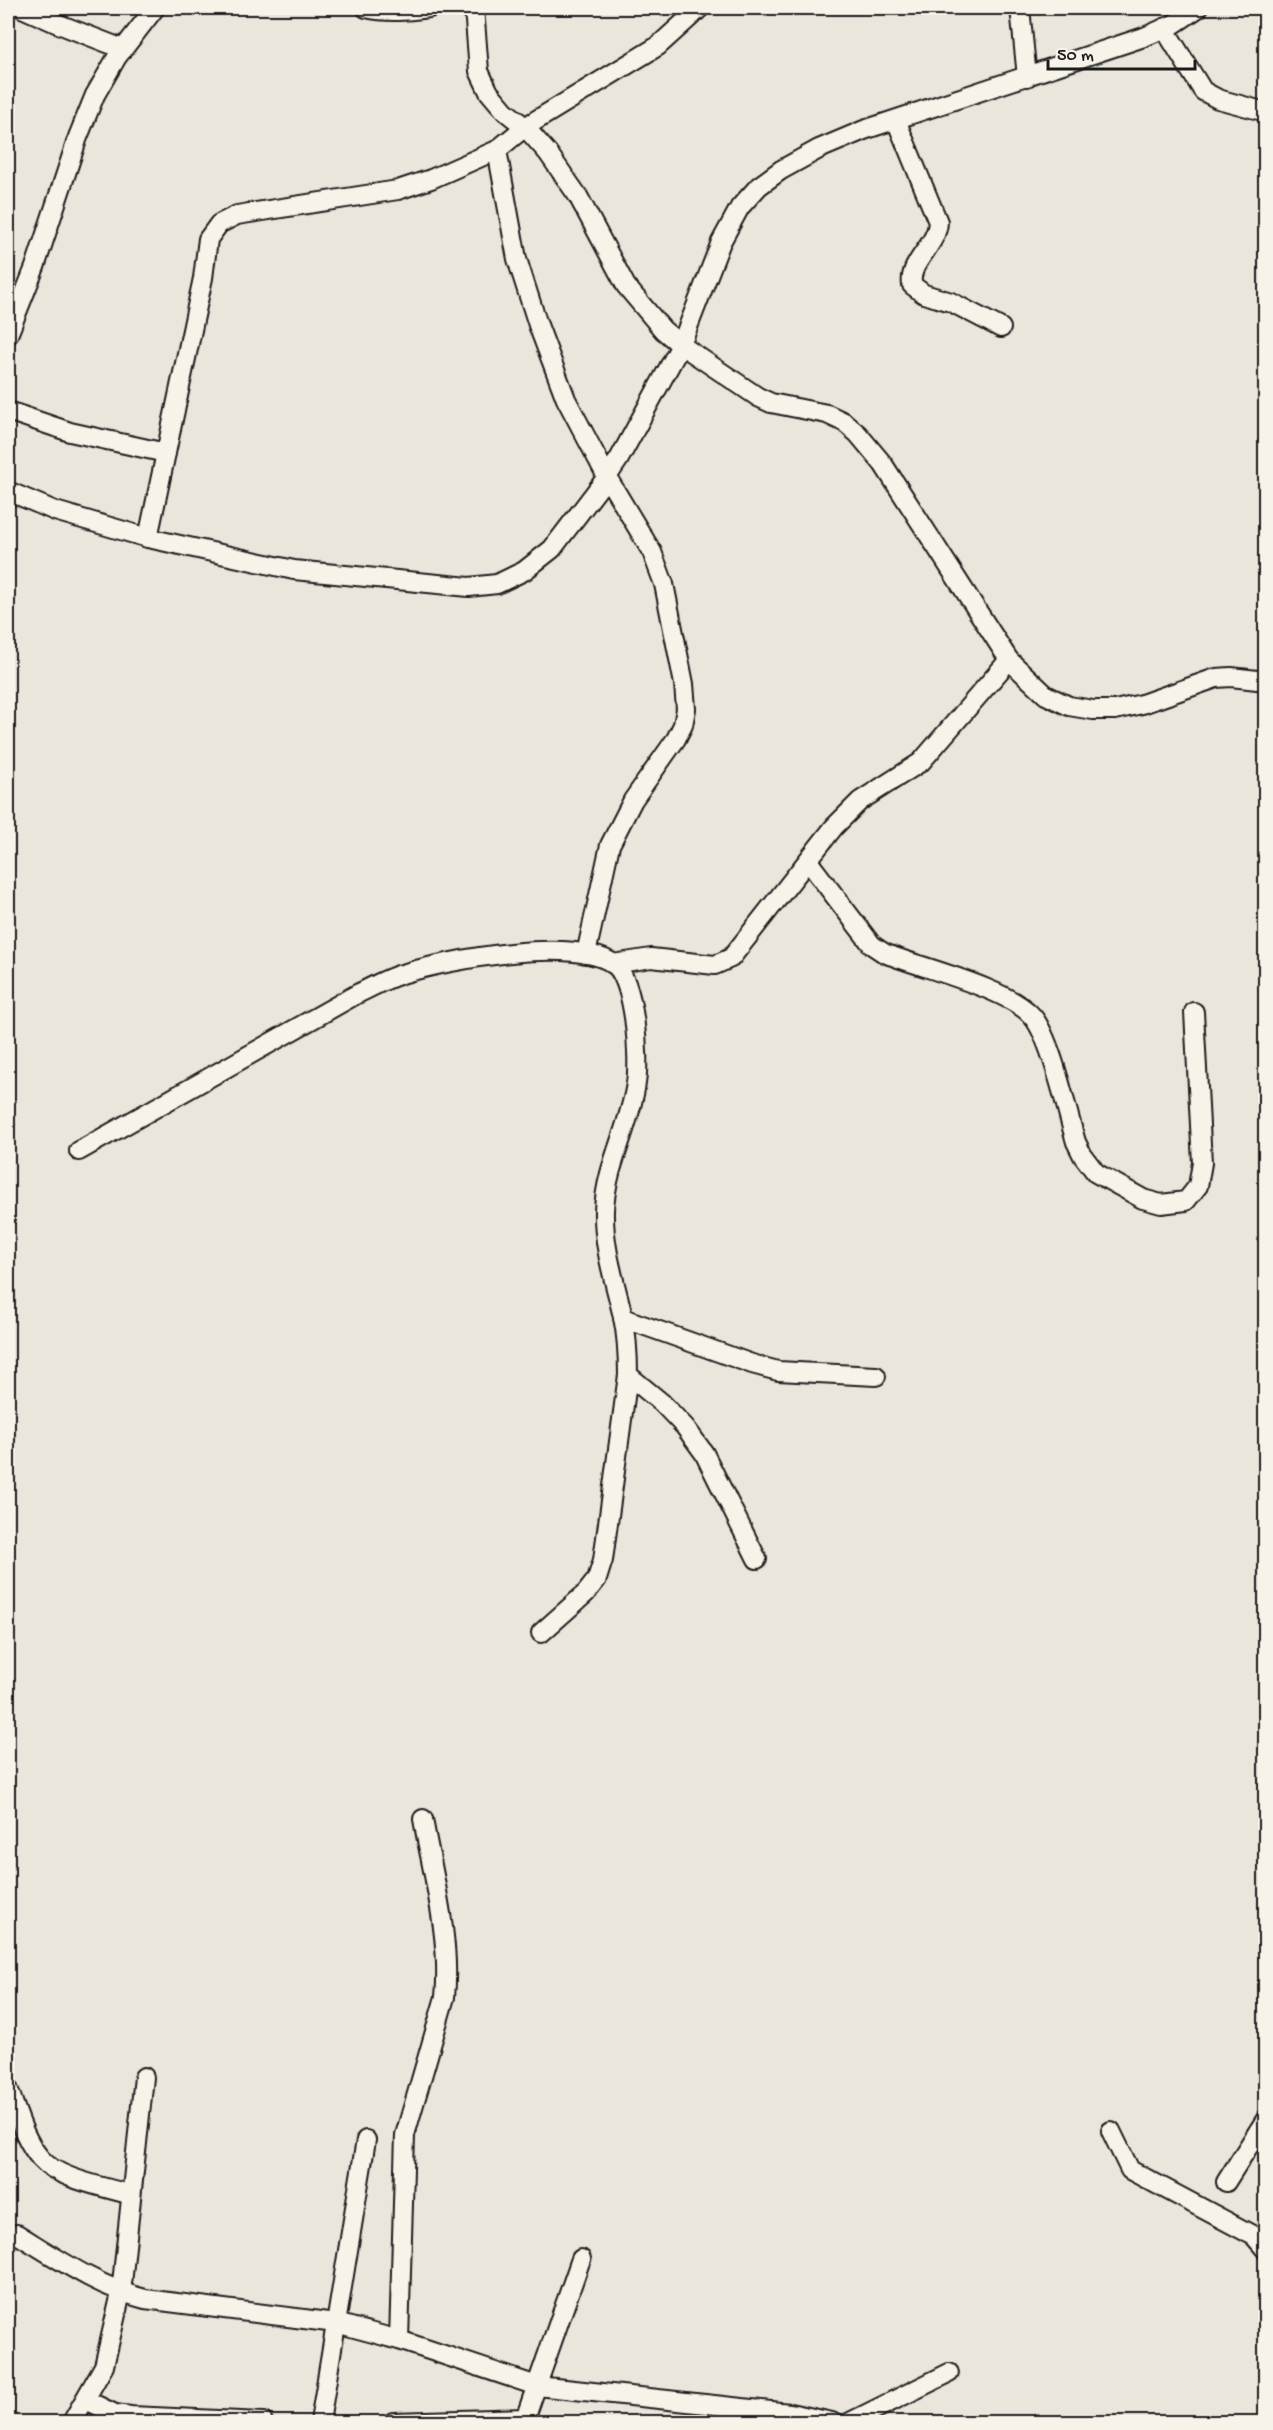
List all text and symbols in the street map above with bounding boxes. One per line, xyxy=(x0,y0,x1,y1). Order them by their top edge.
scale bar xyxy=(1048,33,1195,71)
text: 50 m xyxy=(1057,46,1094,67)

